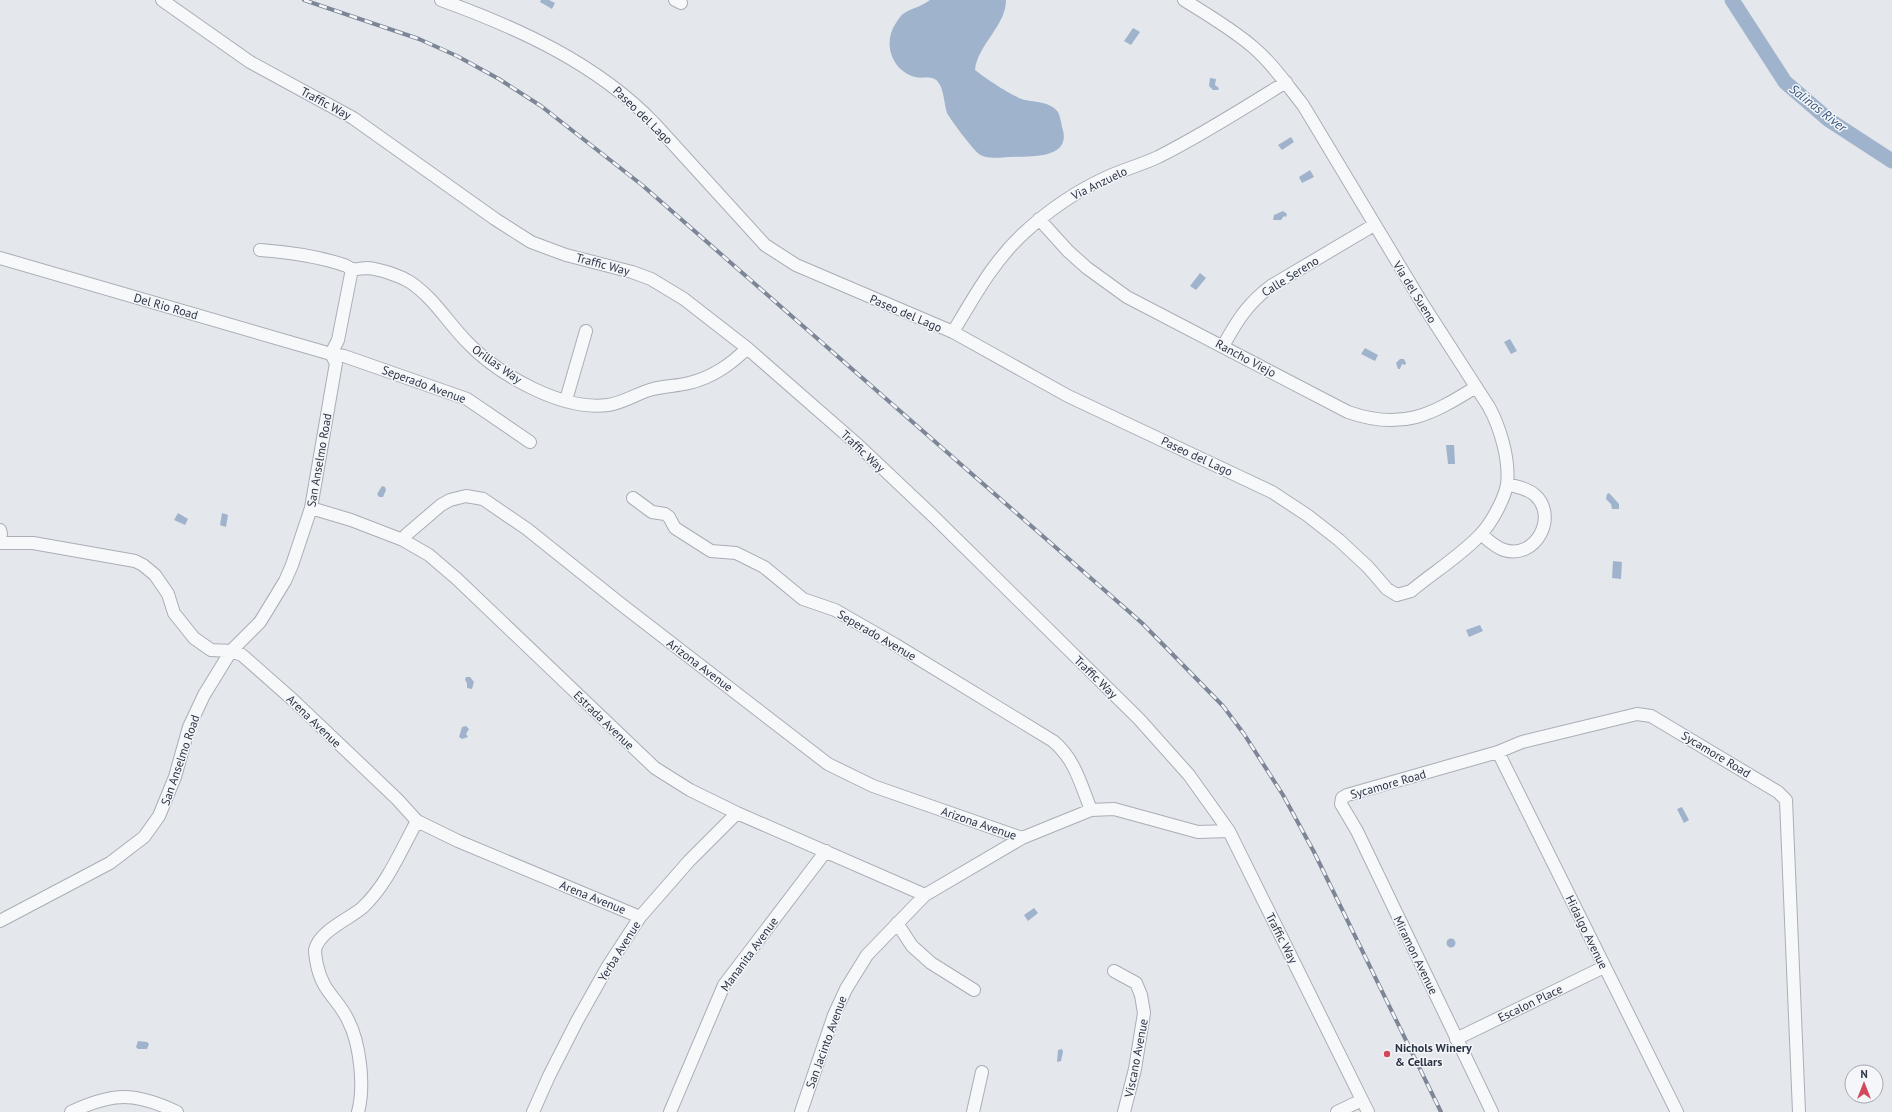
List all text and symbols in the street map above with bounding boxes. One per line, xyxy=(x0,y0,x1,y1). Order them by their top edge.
water label: Salinas River xyxy=(1786,80,1851,136)
street label: Paseo del Lago xyxy=(610,83,676,147)
street label: Traffic Way xyxy=(298,84,354,123)
street label: Via Anzuelo xyxy=(1068,163,1129,203)
street label: Traffic Way xyxy=(575,250,632,278)
street label: Calle Sereno xyxy=(1259,253,1321,299)
street label: Via del Sueno xyxy=(1389,257,1440,326)
street label: Del Rio Road xyxy=(132,290,200,322)
street label: Paseo del Lago xyxy=(868,291,944,335)
street label: Rancho Viejo xyxy=(1213,336,1279,380)
street label: Orillas Way xyxy=(469,341,525,387)
street label: Seperado Avenue xyxy=(380,362,468,406)
street label: San Anselmo Road xyxy=(303,412,335,508)
street label: Traffic Way xyxy=(838,427,888,475)
street label: Paseo del Lago xyxy=(1159,433,1235,479)
street label: Seperado Avenue xyxy=(835,606,919,664)
street label: Arizona Avenue xyxy=(664,635,736,695)
street label: Traffic Way xyxy=(1071,653,1121,702)
street label: Estrada Avenue xyxy=(571,687,637,753)
street label: Arena Avenue xyxy=(284,691,344,751)
street label: San Anselmo Road xyxy=(157,713,203,807)
street label: Sycamore Road xyxy=(1679,727,1753,781)
street label: Sycamore Road xyxy=(1348,766,1428,802)
street label: Arizona Avenue xyxy=(939,803,1019,843)
street label: Arena Avenue xyxy=(558,877,628,917)
street label: Hidalgo Avenue xyxy=(1563,893,1611,971)
street label: Traffic Way xyxy=(1263,910,1301,966)
street label: Miramon Avenue xyxy=(1390,913,1442,997)
street label: Mananita Avenue xyxy=(717,914,781,994)
street label: Yerba Avenue xyxy=(594,918,644,984)
street label: Escalon Place xyxy=(1495,981,1565,1025)
street label: San Jacinto Avenue xyxy=(802,994,850,1090)
street label: Viscano Avenue xyxy=(1121,1017,1151,1100)
place label: Nichols Winery & Cellars xyxy=(1395,1040,1472,1069)
marker: Nichols Winery & Cellars xyxy=(1382,1049,1392,1059)
north arrow xyxy=(1844,1064,1884,1104)
text: N xyxy=(1860,1067,1868,1081)

